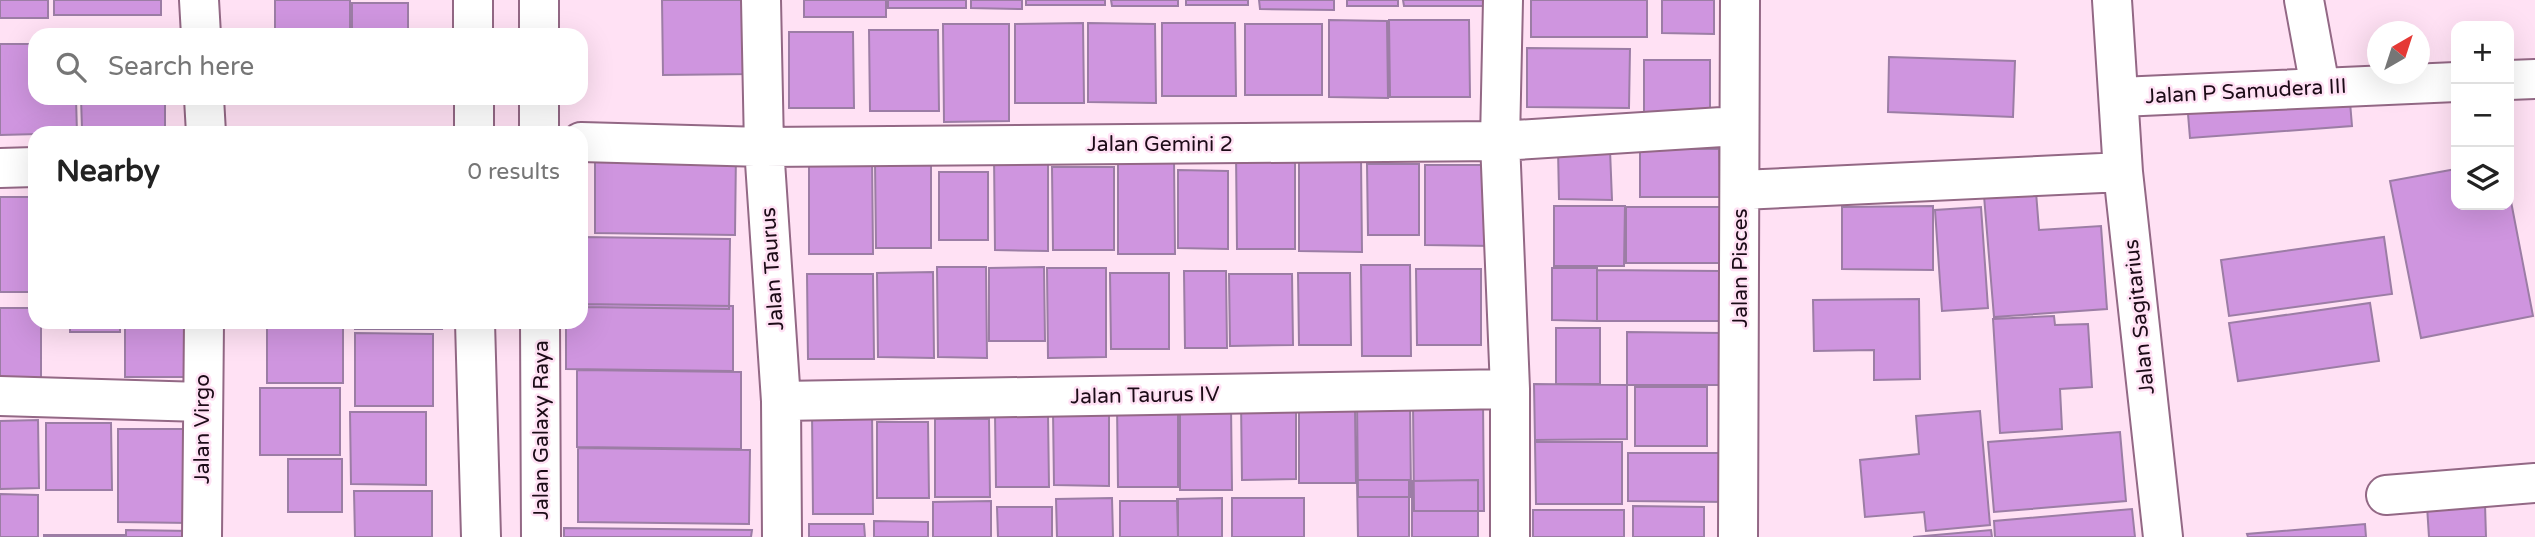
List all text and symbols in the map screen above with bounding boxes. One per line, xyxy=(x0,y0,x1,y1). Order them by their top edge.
north arrow xyxy=(2367,21,2430,84)
map controls xyxy=(2451,21,2514,210)
button: + xyxy=(2451,21,2514,84)
search box xyxy=(28,28,588,105)
icon: search xyxy=(52,48,90,86)
text: Search here xyxy=(108,51,254,82)
street label: Jalan P Samudera III xyxy=(2145,74,2347,109)
button: − xyxy=(2451,84,2514,147)
street label: Jalan Gemini 2 xyxy=(1087,132,1233,157)
button: layers xyxy=(2451,147,2514,210)
text: Nearby xyxy=(56,153,160,190)
text: 0 results xyxy=(467,158,560,186)
street label: Jalan Taurus xyxy=(756,207,789,331)
street label: Jalan Pisces xyxy=(1728,208,1753,328)
street label: Jalan Sagitarius xyxy=(2119,238,2160,396)
street label: Jalan Galaxy Raya xyxy=(529,340,554,520)
street label: Jalan Virgo xyxy=(190,374,215,484)
street label: Jalan Taurus IV xyxy=(1070,382,1220,409)

